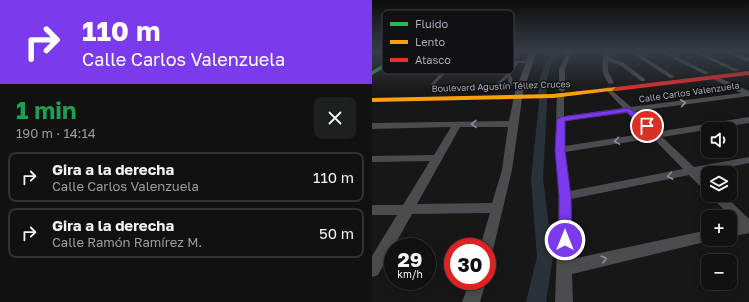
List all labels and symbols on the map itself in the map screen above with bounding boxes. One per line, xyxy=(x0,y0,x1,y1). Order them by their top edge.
legend xyxy=(382,10,514,74)
text: Fluido xyxy=(415,17,448,30)
text: Lento xyxy=(415,35,446,48)
text: Atasco xyxy=(415,53,451,66)
street label: Boulevard Agustín Téllez Cruces xyxy=(431,78,571,94)
street label: Calle Carlos Valenzuela xyxy=(638,79,740,105)
one-way arrow xyxy=(680,99,686,108)
pin xyxy=(630,109,664,143)
one-way arrow xyxy=(471,120,477,128)
one-way arrow xyxy=(614,136,620,145)
one-way arrow xyxy=(666,171,673,179)
position arrow xyxy=(544,219,586,261)
speed limit sign: 30 xyxy=(444,238,496,290)
one-way arrow xyxy=(600,256,607,264)

